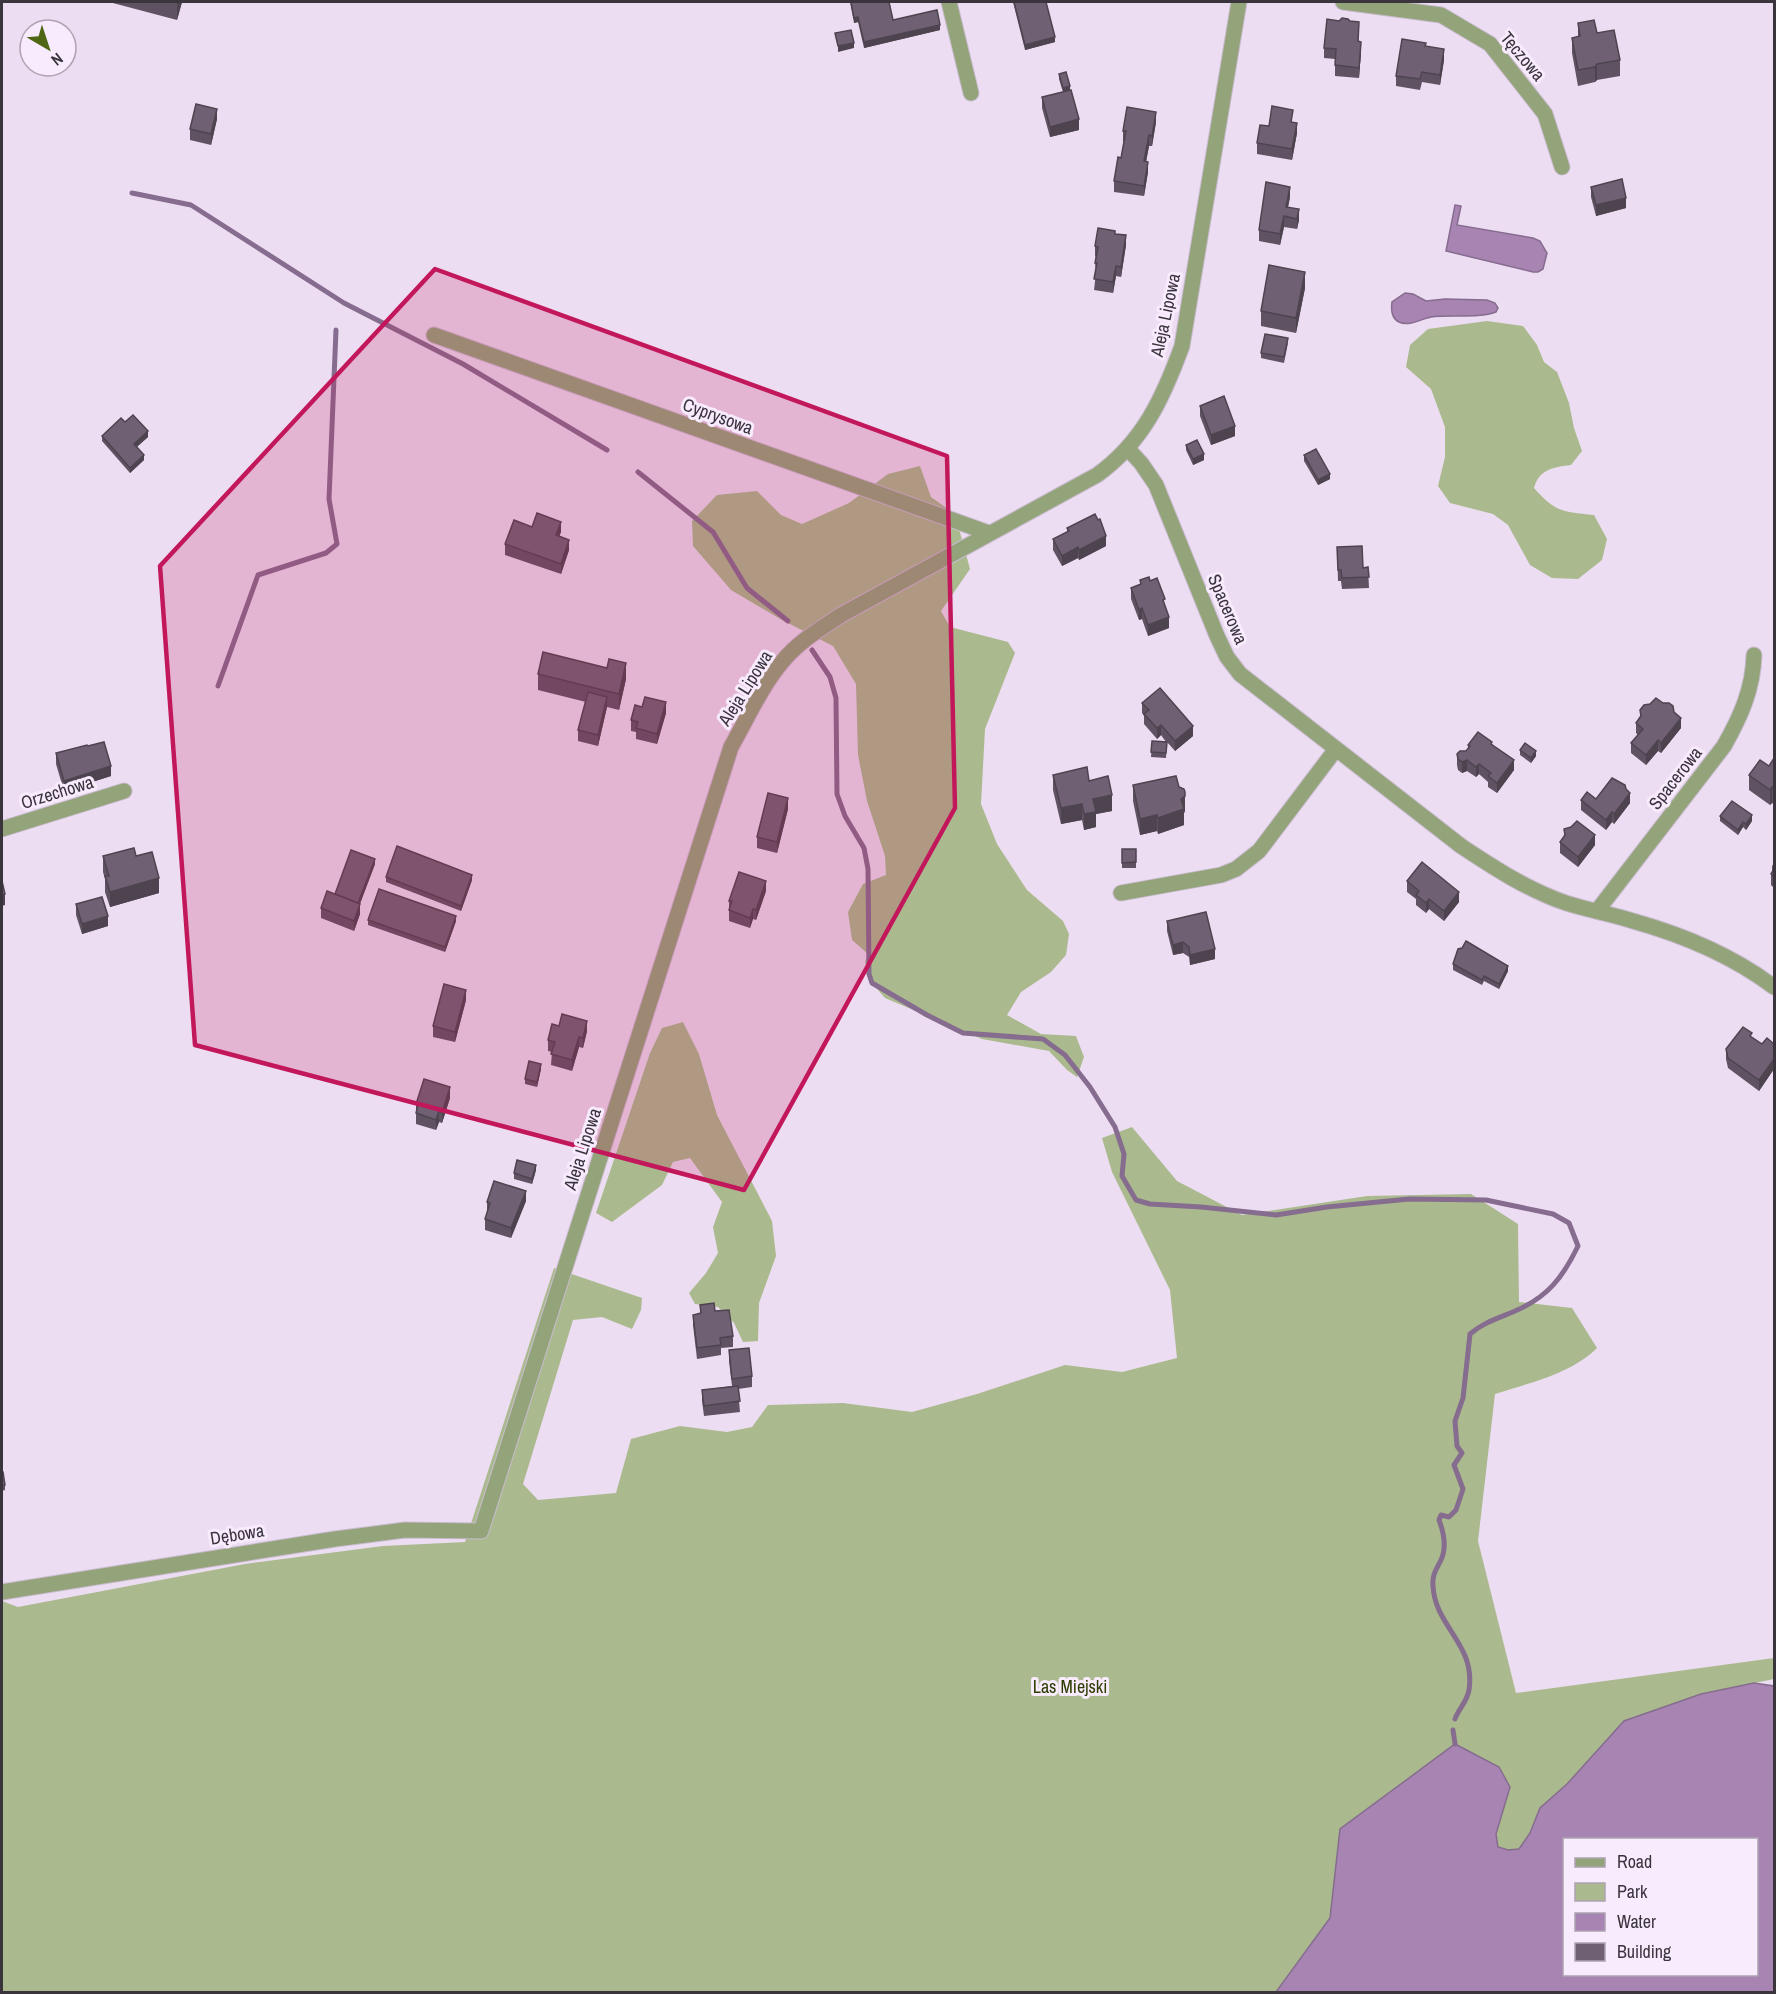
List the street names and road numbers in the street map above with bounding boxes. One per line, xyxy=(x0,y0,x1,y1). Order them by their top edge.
street label: Tęczowa xyxy=(1495,26,1551,86)
street label: Aleja Lipowa xyxy=(1144,271,1186,360)
street label: Cyprysowa xyxy=(679,392,757,440)
street label: Spacerowa xyxy=(1202,570,1254,648)
street label: Aleja Lipowa xyxy=(711,646,778,731)
street label: Spacerowa xyxy=(1642,741,1708,815)
street label: Orzechowa xyxy=(18,769,96,815)
street label: Aleja Lipowa xyxy=(557,1105,607,1194)
street label: Dębowa xyxy=(208,1517,266,1551)

